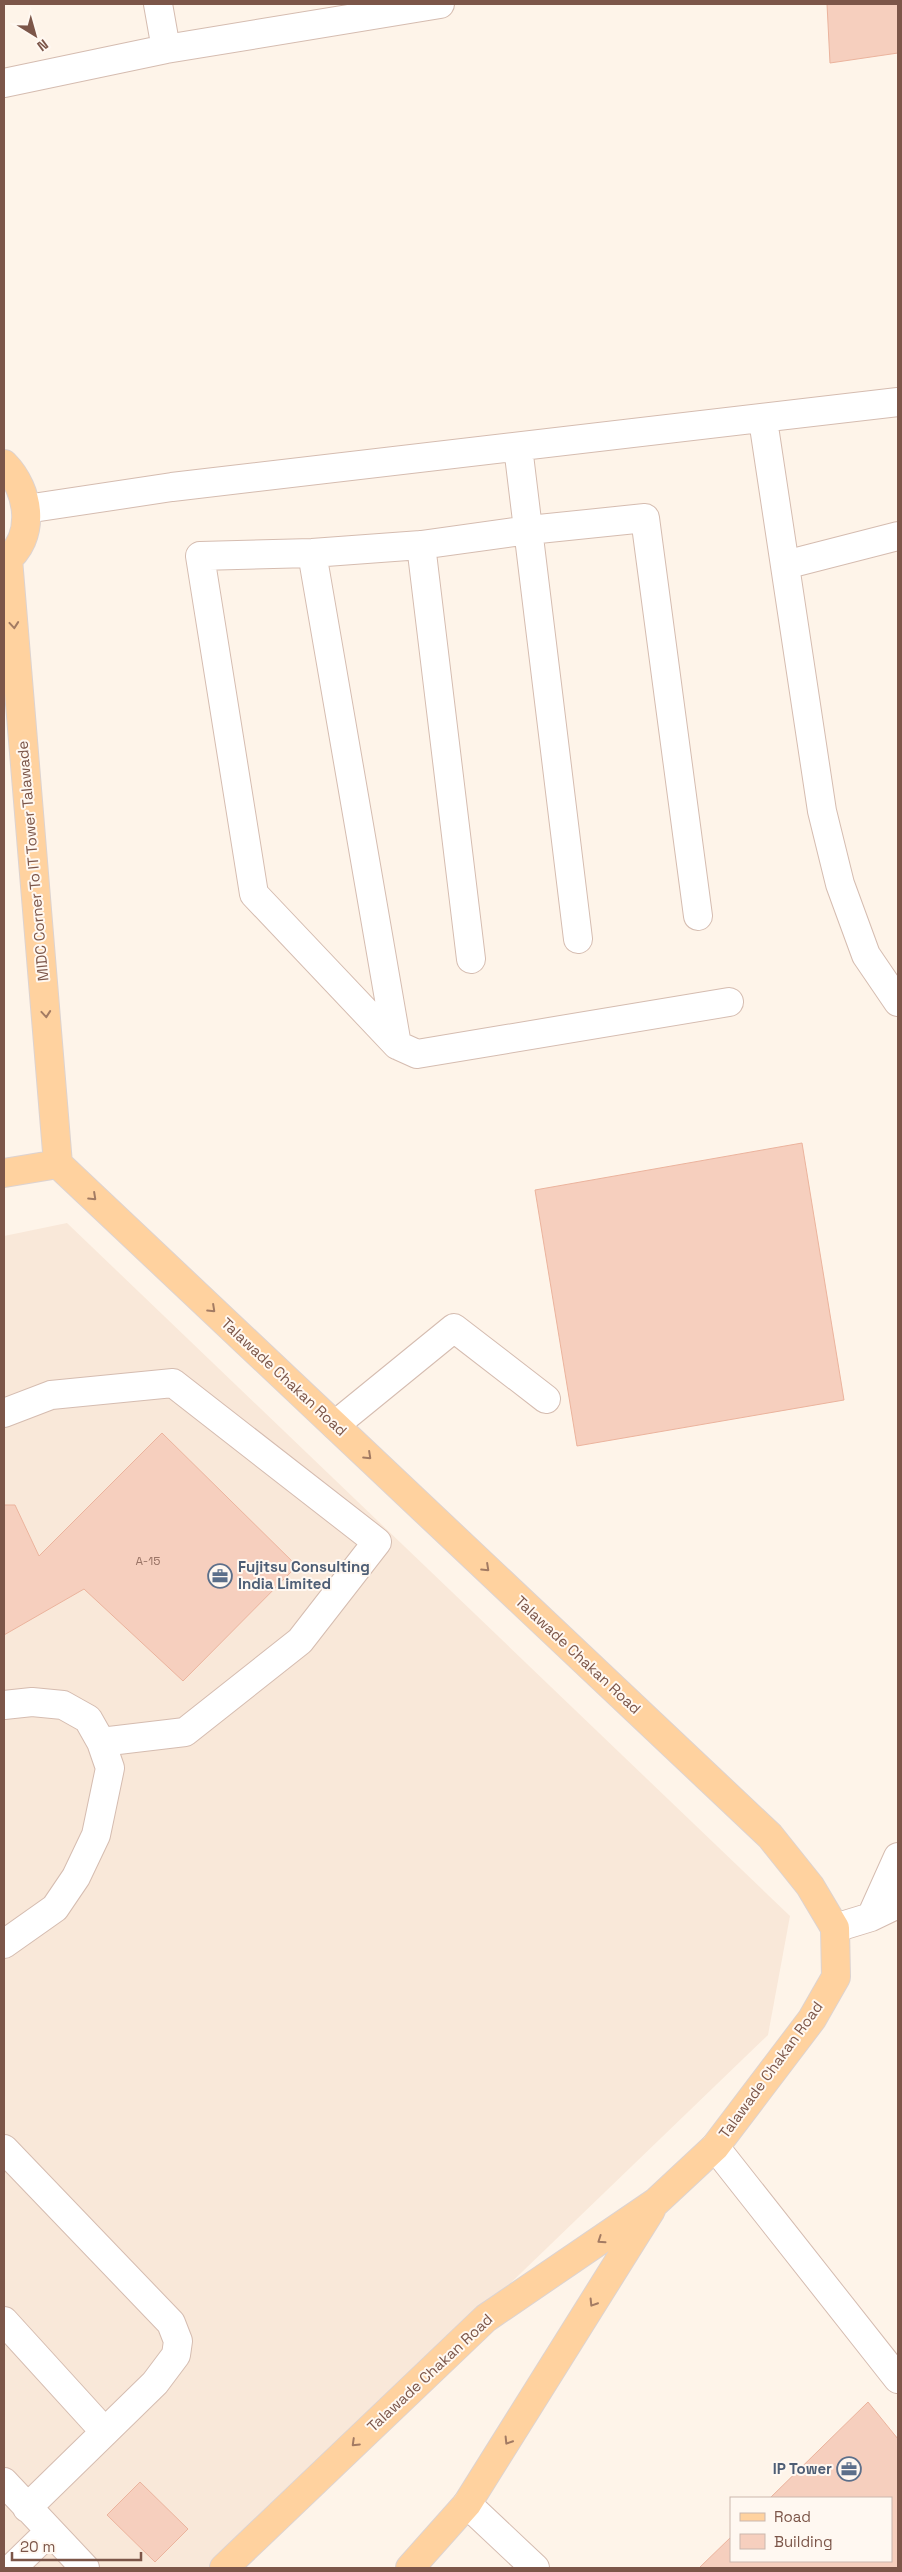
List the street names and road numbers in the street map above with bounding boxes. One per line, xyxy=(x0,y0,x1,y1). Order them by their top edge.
street label: MIDC Corner To IT Tower Talawade xyxy=(13,740,52,982)
street label: Talawade Chakan Road xyxy=(218,1313,351,1440)
street label: Talawade Chakan Road xyxy=(512,1591,645,1718)
street label: Talawade Chakan Road xyxy=(714,1997,827,2142)
street label: Talawade Chakan Road xyxy=(363,2309,496,2436)

